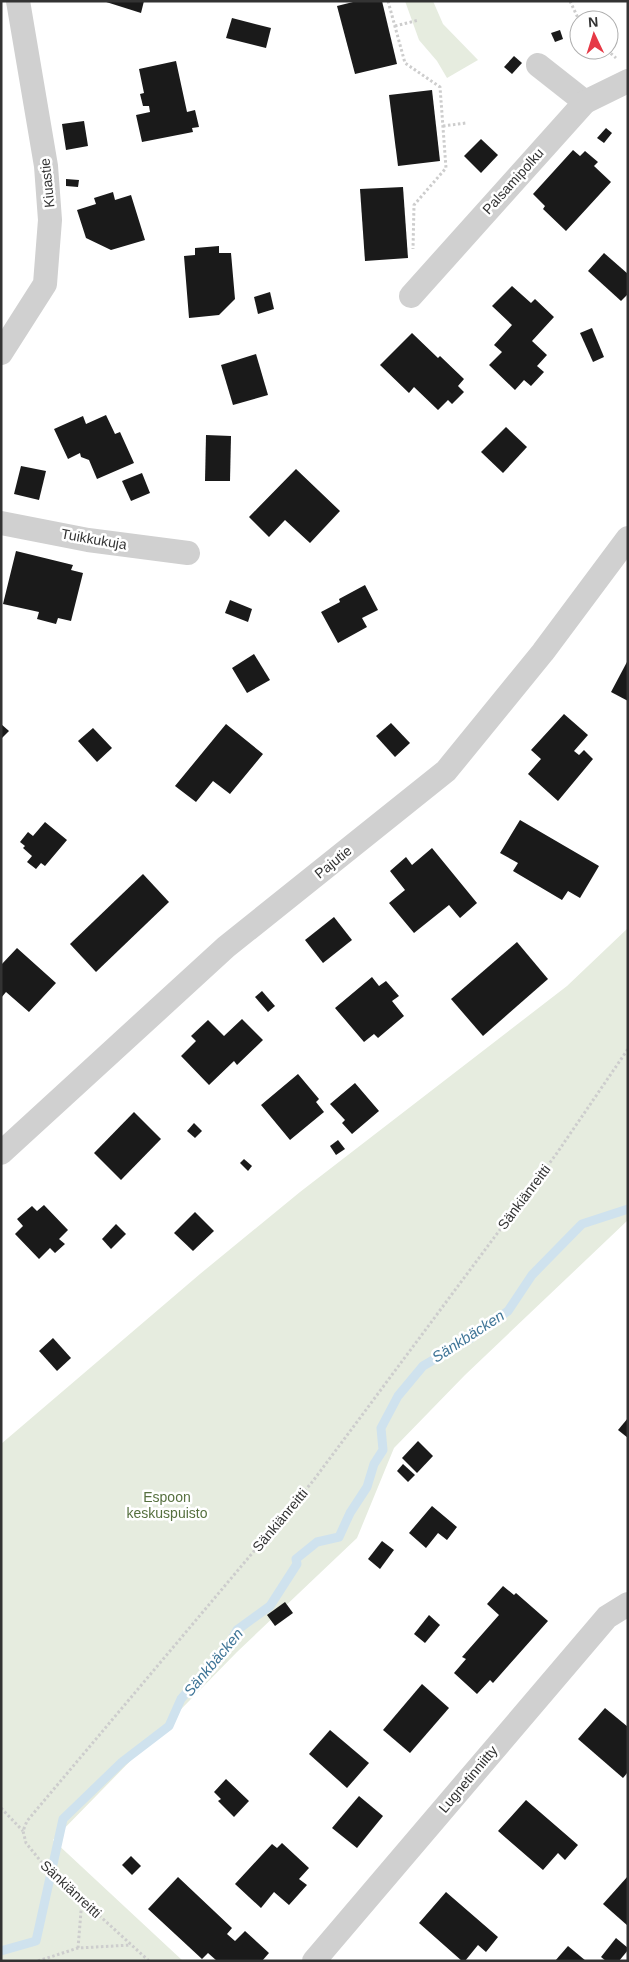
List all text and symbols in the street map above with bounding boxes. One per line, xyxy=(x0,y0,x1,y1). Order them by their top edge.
north arrow xyxy=(569,10,619,60)
text: N xyxy=(587,14,599,30)
street label: Palsamipolku xyxy=(479,145,547,217)
street label: Kiuastie xyxy=(36,157,58,209)
street label: Tuikkukuja xyxy=(60,525,128,553)
street label: Pajutie xyxy=(311,842,355,882)
street label: Sänkiänreitti xyxy=(494,1161,554,1233)
water label: Sänkbäcken xyxy=(429,1306,507,1366)
street label: Sänkiänreitti xyxy=(249,1485,311,1555)
park label: Espoon keskuspuisto xyxy=(127,1489,208,1521)
water label: Sänkbäcken xyxy=(180,1625,246,1699)
street label: Lugnetinniitty xyxy=(435,1742,501,1816)
street label: Sänkiänreitti xyxy=(37,1857,105,1921)

